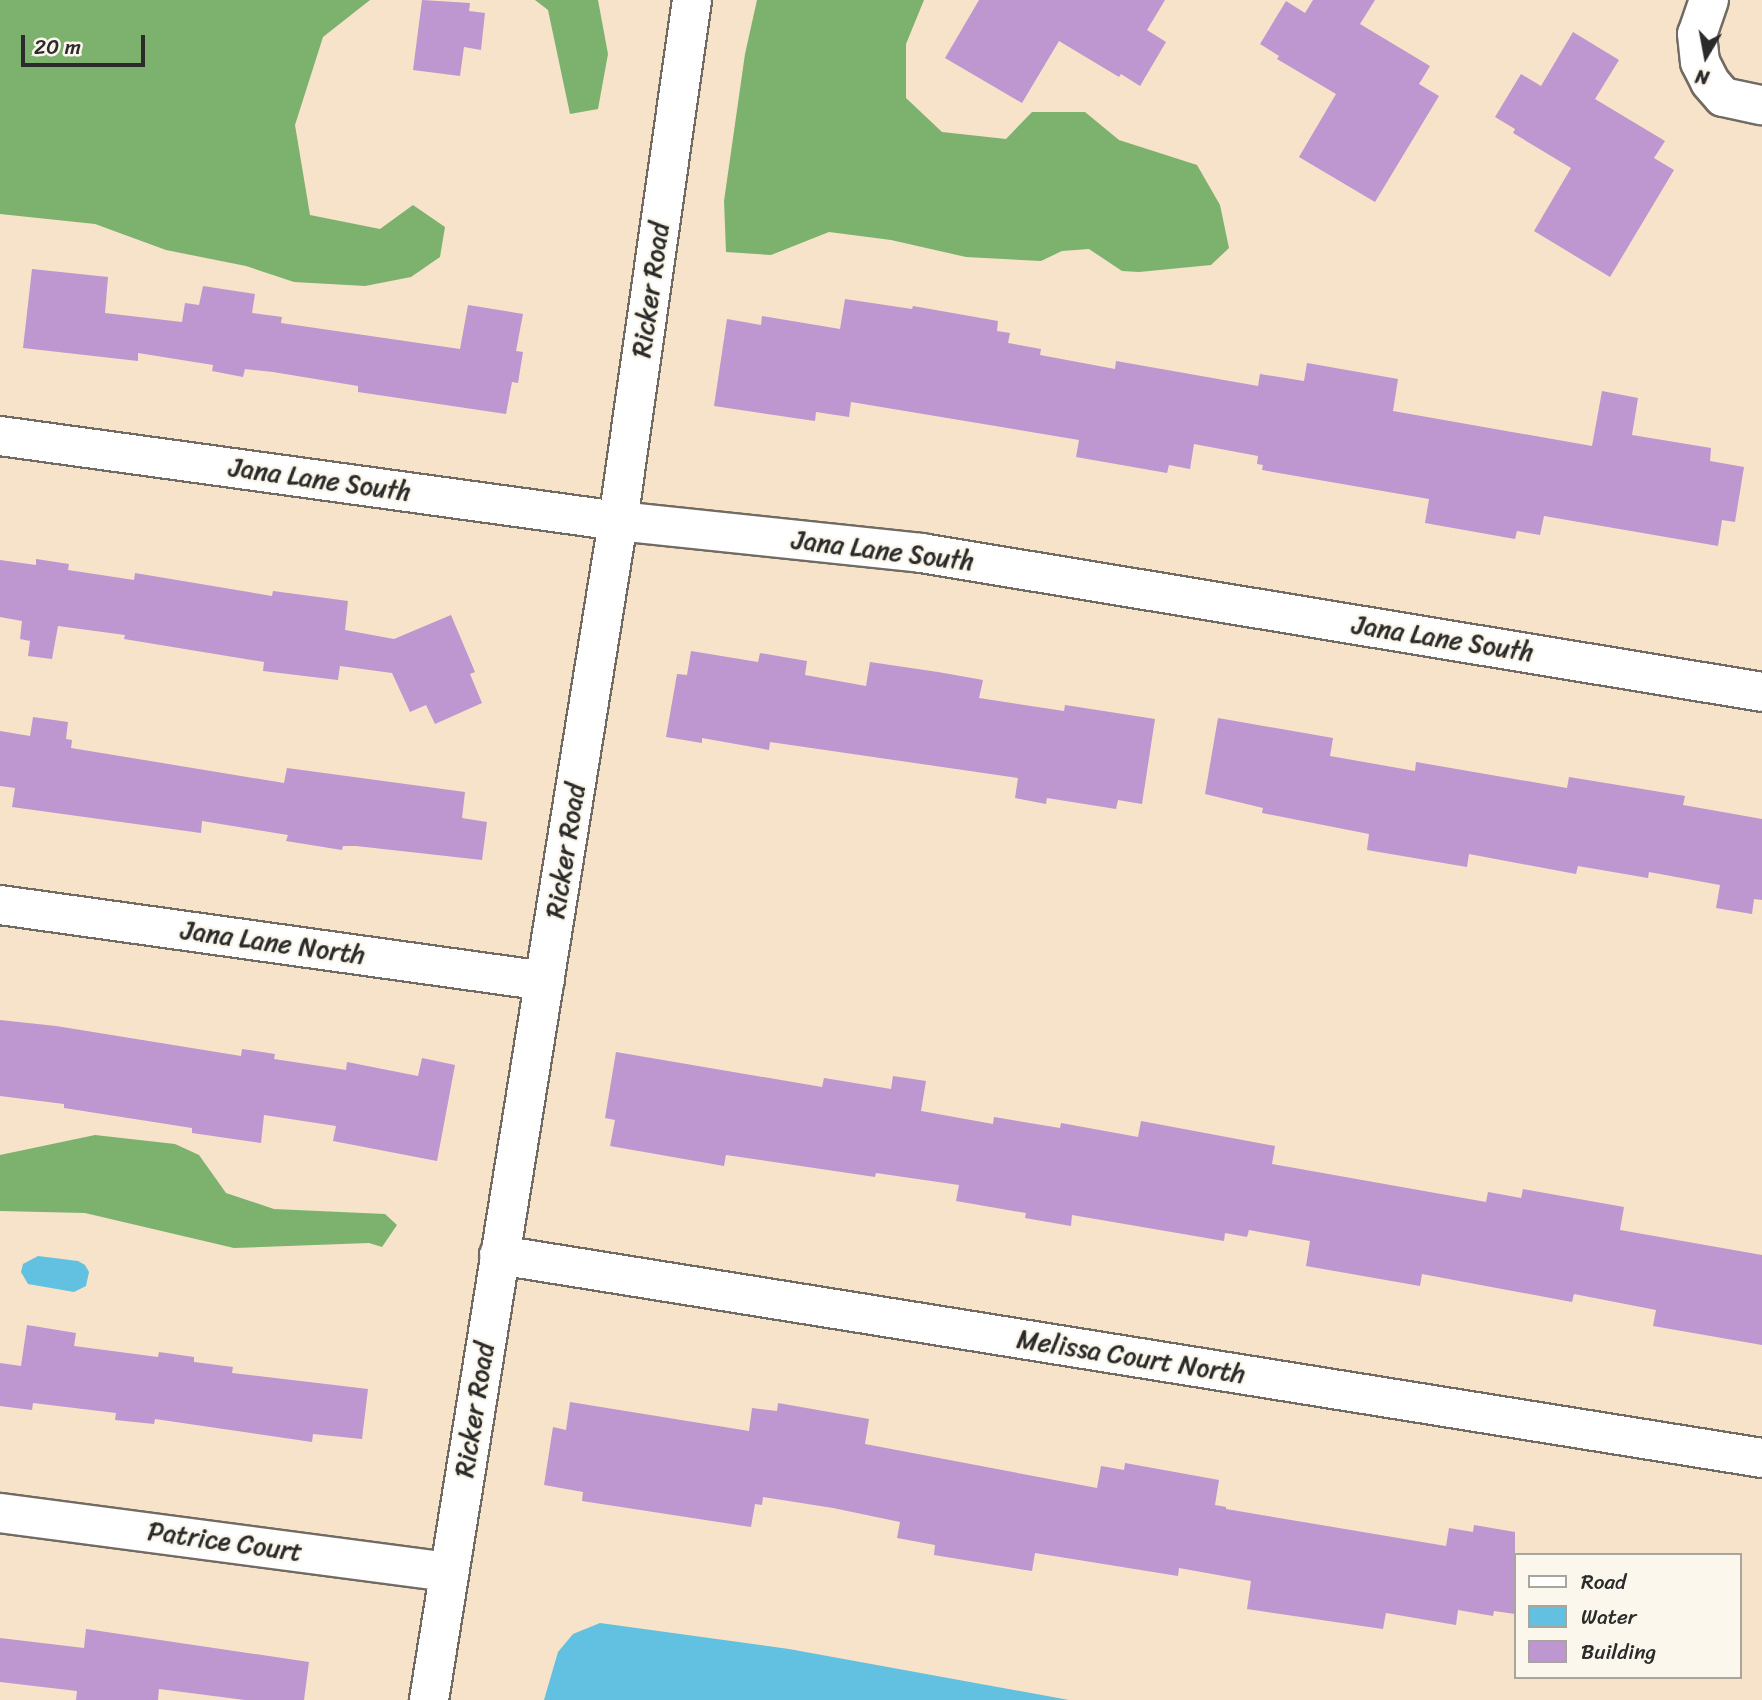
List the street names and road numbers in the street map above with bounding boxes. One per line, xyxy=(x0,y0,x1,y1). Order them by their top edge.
street label: Ricker Road xyxy=(626,220,676,360)
street label: Jana Lane South xyxy=(225,452,415,508)
street label: Jana Lane South xyxy=(788,524,978,578)
street label: Jana Lane South xyxy=(1348,609,1538,669)
street label: Ricker Road xyxy=(540,781,592,921)
street label: Jana Lane North xyxy=(179,915,367,971)
street label: Melissa Court North xyxy=(1015,1324,1247,1390)
street label: Ricker Road xyxy=(449,1340,501,1480)
street label: Patrice Court xyxy=(146,1516,304,1568)

